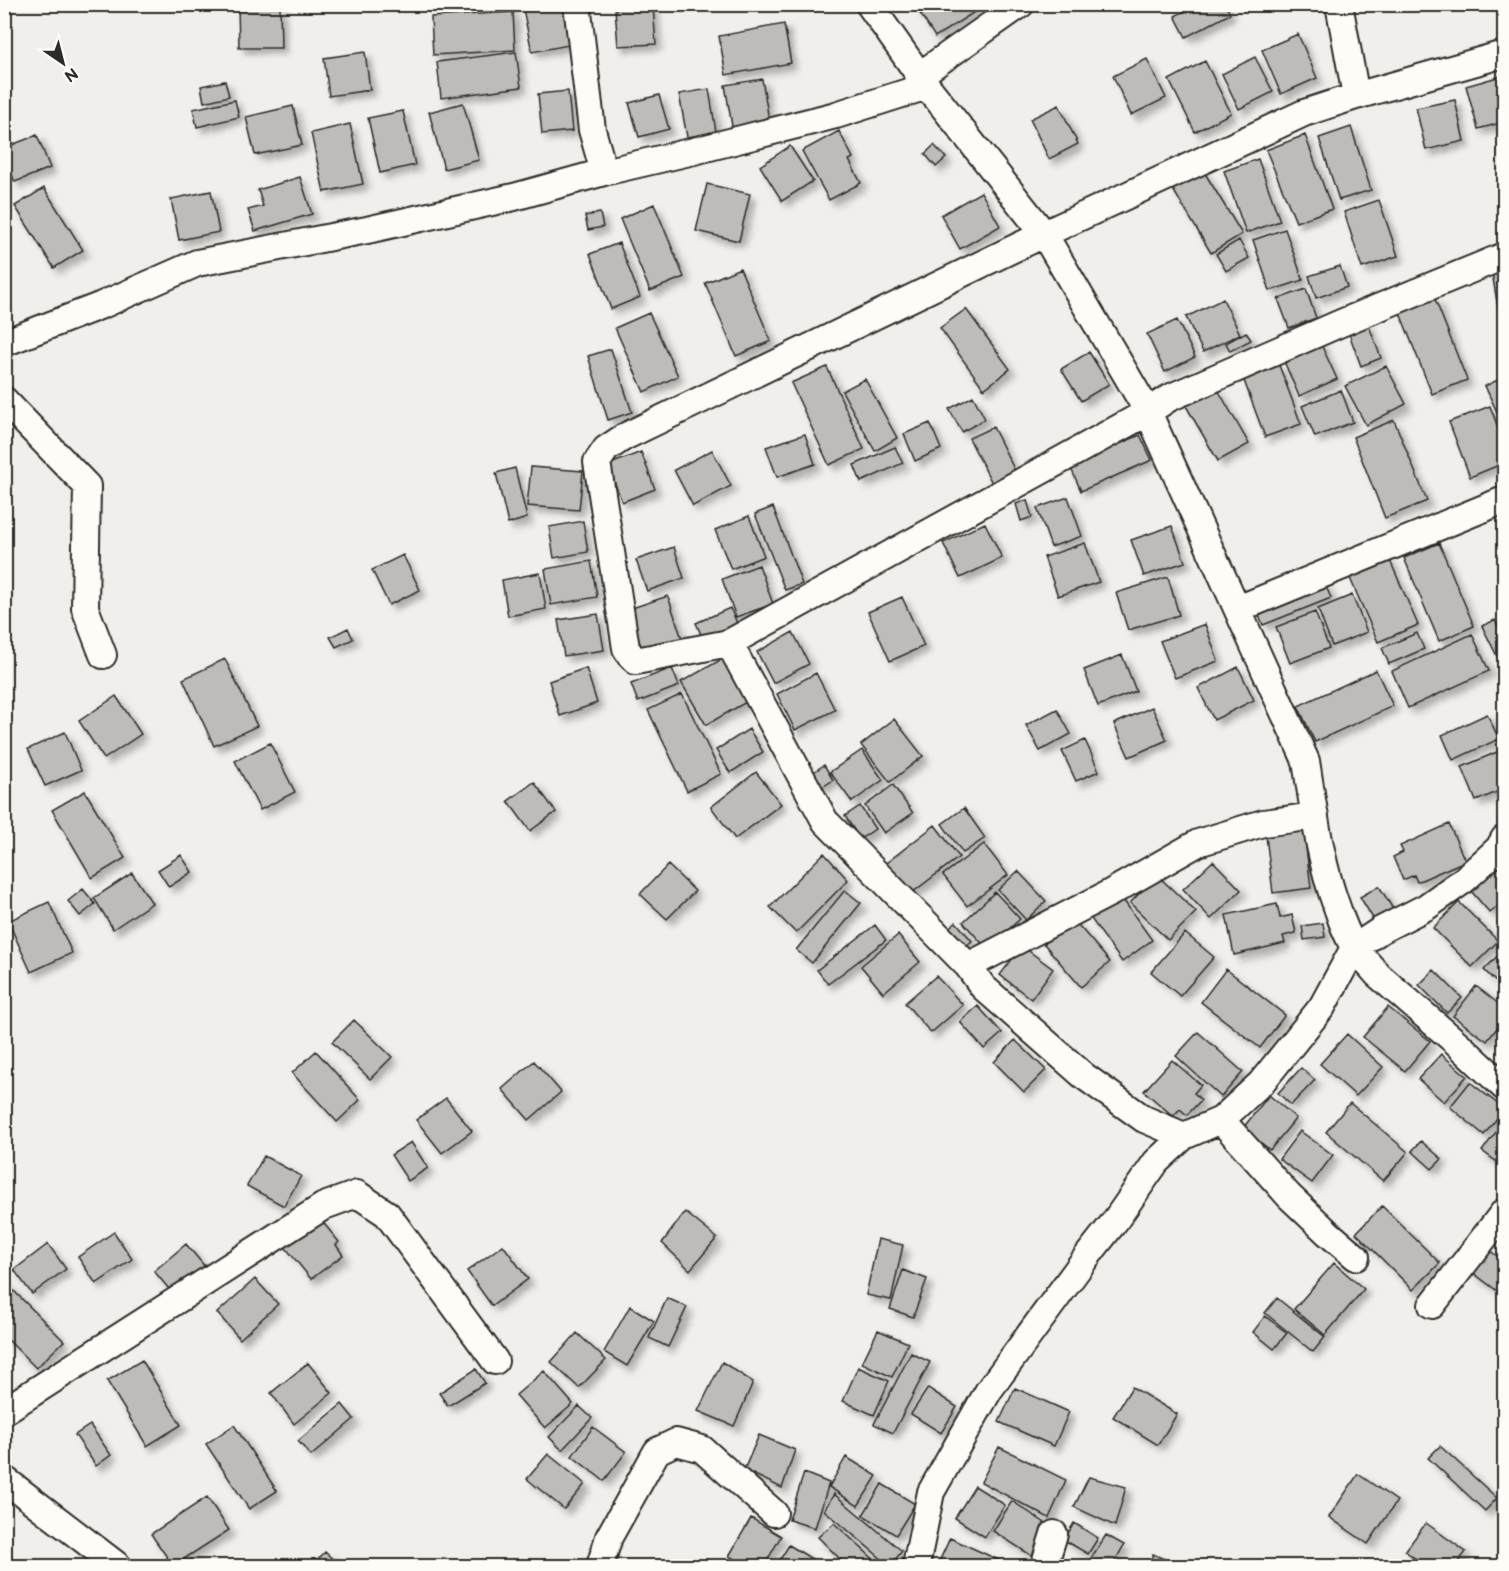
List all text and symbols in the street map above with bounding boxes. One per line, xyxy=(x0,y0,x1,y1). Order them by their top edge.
north arrow xyxy=(33,33,93,93)
text: N xyxy=(60,63,81,85)

